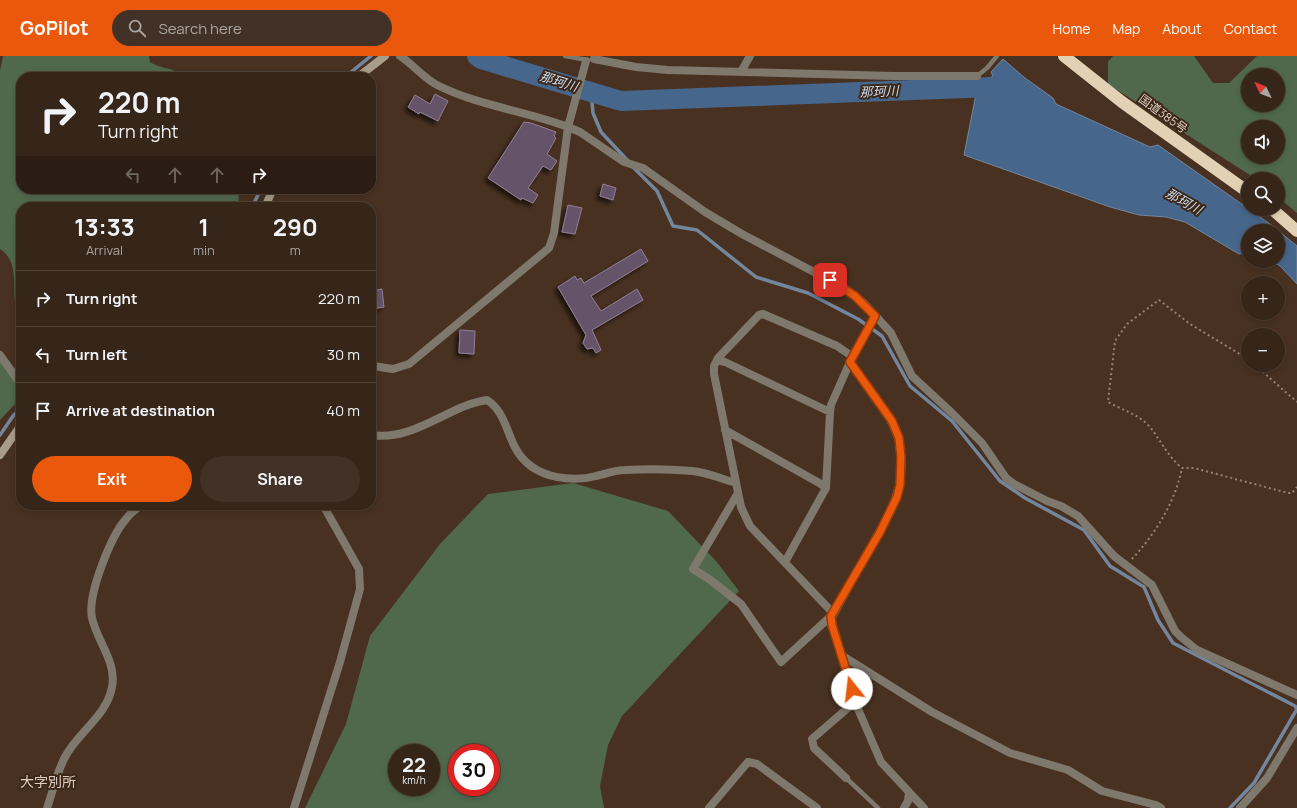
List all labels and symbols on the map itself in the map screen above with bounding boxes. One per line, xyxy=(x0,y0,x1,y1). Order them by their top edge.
water label: 那珂川 xyxy=(538,67,582,96)
north arrow xyxy=(1241,68,1285,112)
water label: 那珂川 xyxy=(859,81,901,101)
street label: 国道385号 xyxy=(1135,90,1191,137)
water label: 那珂川 xyxy=(1163,184,1207,219)
pin xyxy=(813,263,847,297)
position arrow xyxy=(831,668,873,710)
speed limit sign: 30 xyxy=(448,744,500,796)
district label: 大字別所 xyxy=(20,772,76,791)

